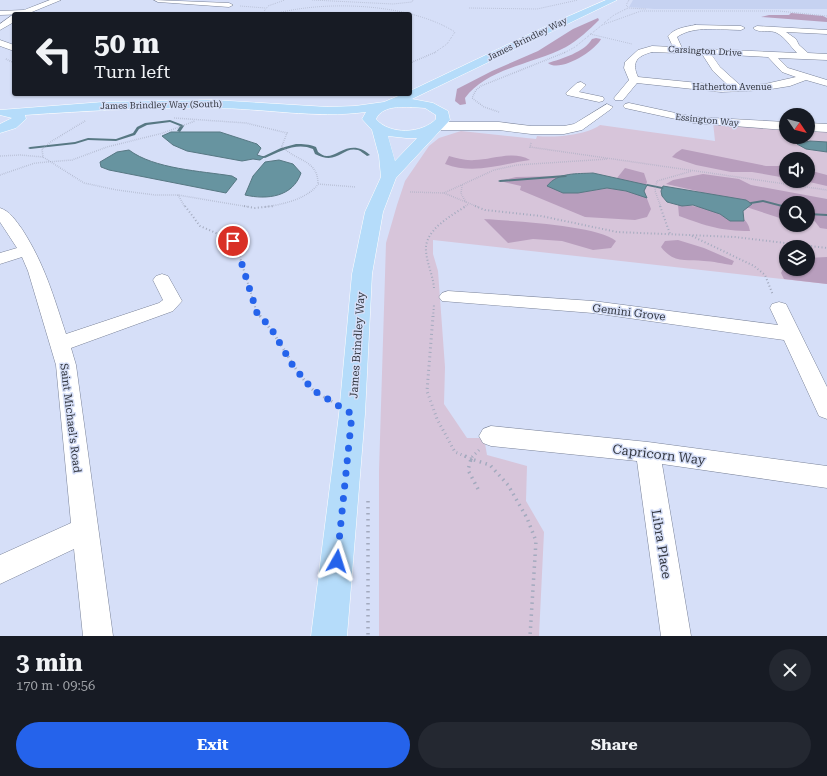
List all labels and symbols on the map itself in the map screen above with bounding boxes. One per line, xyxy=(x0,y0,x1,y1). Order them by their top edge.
street label: James Brindley Way xyxy=(485,15,569,63)
street label: Carsington Drive xyxy=(668,44,742,58)
street label: Hatherton Avenue xyxy=(692,82,772,92)
street label: James Brindley Way (South) xyxy=(100,99,222,111)
north arrow xyxy=(779,108,815,144)
street label: Essington Way xyxy=(675,112,740,128)
pin xyxy=(216,224,250,258)
street label: James Brindley Way xyxy=(347,291,368,399)
street label: Gemini Grove xyxy=(592,302,666,323)
street label: Saint Michael's Road xyxy=(57,363,84,474)
street label: Capricorn Way xyxy=(612,441,707,468)
street label: Libra Place xyxy=(649,508,674,580)
position arrow xyxy=(316,540,358,582)

